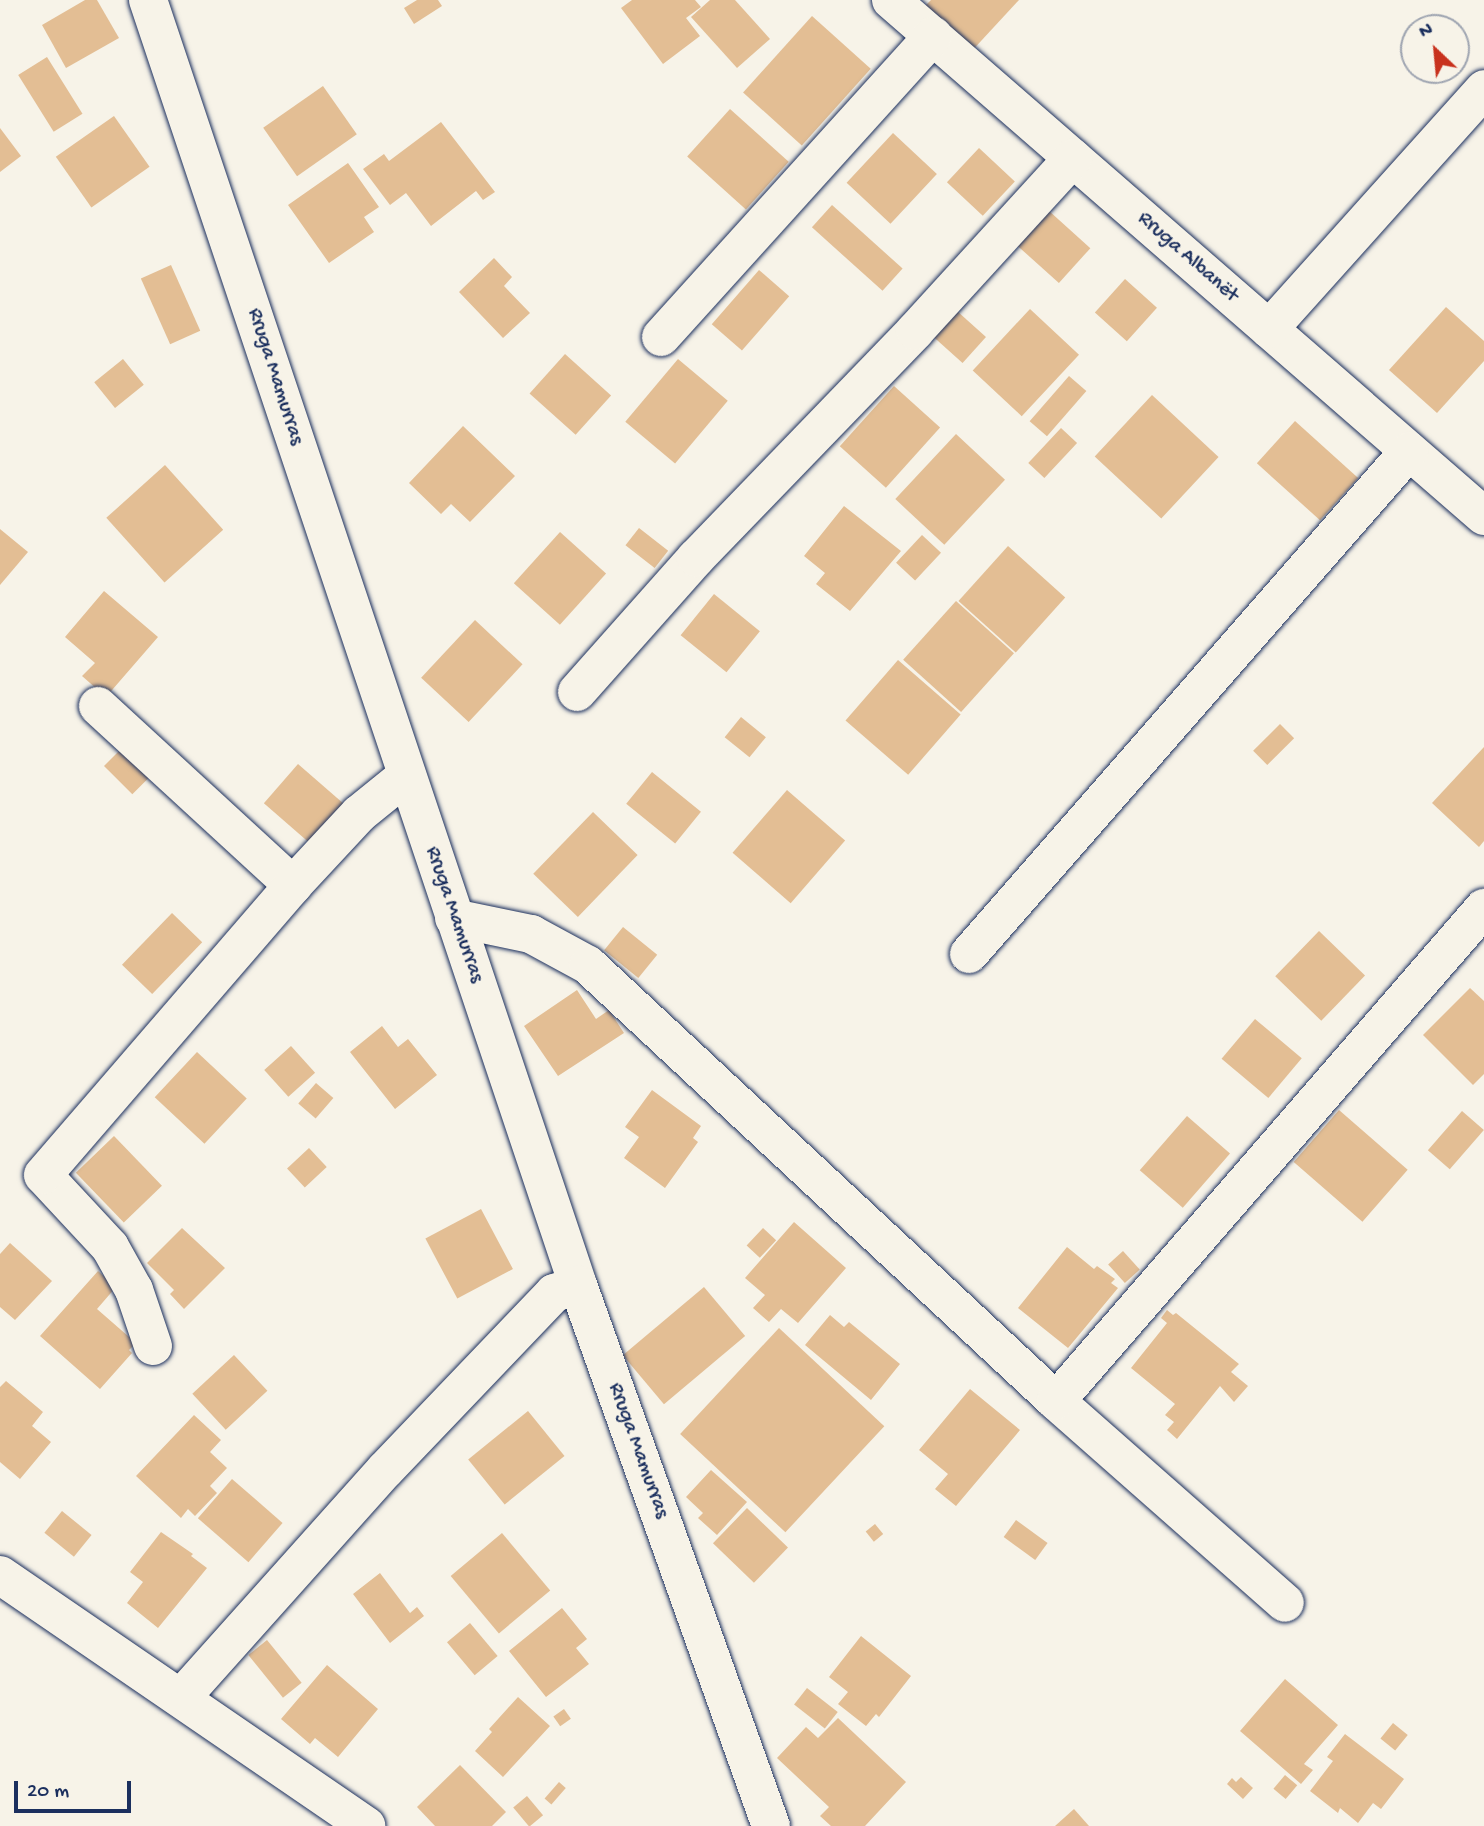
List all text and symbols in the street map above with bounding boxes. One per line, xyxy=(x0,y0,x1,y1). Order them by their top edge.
north arrow xyxy=(1400,14,1470,84)
text: N xyxy=(1416,18,1437,45)
street label: Rruga Albanët xyxy=(1131,207,1243,309)
street label: Rruga Mamurras xyxy=(240,306,308,448)
street label: Rruga Mamurras xyxy=(418,844,488,986)
street label: Rruga Mamurras xyxy=(601,1380,673,1522)
scale bar xyxy=(18,1766,135,1810)
text: 20 m xyxy=(27,1780,69,1805)

